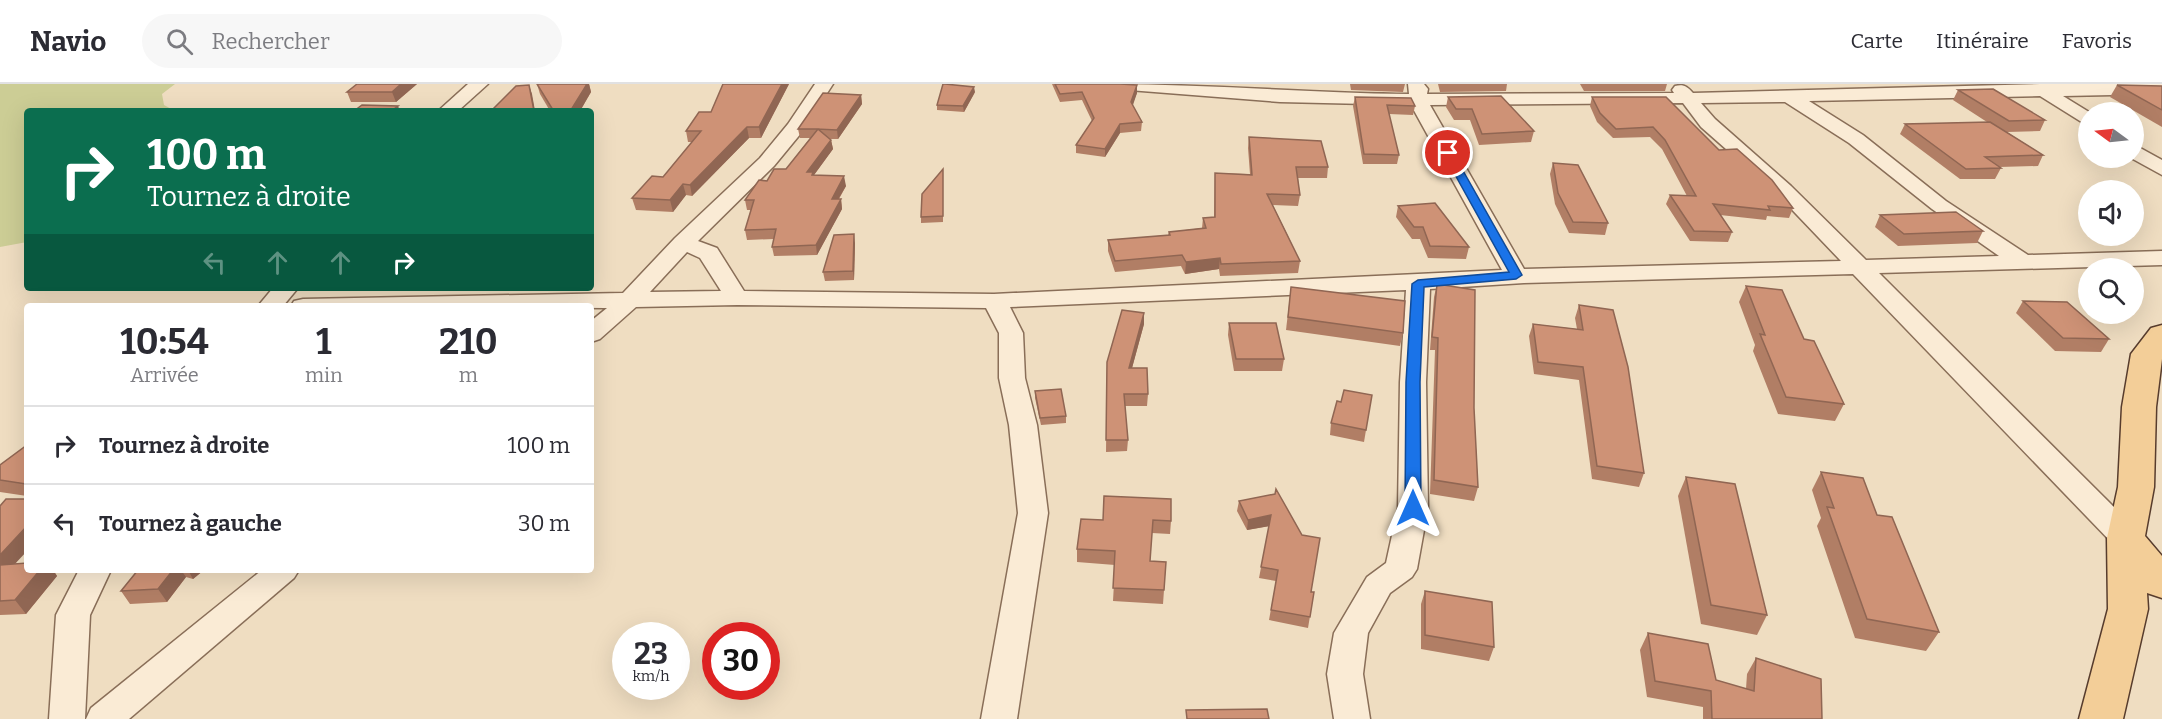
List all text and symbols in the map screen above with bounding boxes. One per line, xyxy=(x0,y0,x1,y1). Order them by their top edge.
search box xyxy=(142,14,562,68)
text: Navio xyxy=(30,25,106,58)
icon: search xyxy=(163,25,196,58)
text: Rechercher xyxy=(211,28,330,55)
text: Carte xyxy=(1850,28,1903,54)
text: Itinéraire xyxy=(1936,28,2029,54)
text: Favoris xyxy=(2062,28,2132,54)
north arrow xyxy=(2078,102,2144,168)
map controls xyxy=(2078,102,2144,324)
pin xyxy=(1422,127,1473,178)
text: 100 m xyxy=(147,130,266,180)
icon: right xyxy=(48,132,126,210)
icon: arrive xyxy=(1431,136,1464,169)
button: sound xyxy=(2078,180,2144,246)
text: Tournez à droite xyxy=(147,181,351,213)
icon: left xyxy=(198,246,231,279)
icon: ahead xyxy=(261,246,294,279)
icon: ahead xyxy=(324,246,357,279)
icon: right xyxy=(387,246,420,279)
button: search xyxy=(2078,258,2144,324)
text: 10:54 xyxy=(120,320,209,364)
text: 1 xyxy=(316,320,332,364)
text: 210 xyxy=(439,320,498,364)
text: Arrivée xyxy=(130,363,199,387)
text: min xyxy=(305,363,343,387)
text: m xyxy=(459,363,478,387)
icon: right xyxy=(48,429,81,462)
text: Tournez à droite xyxy=(99,432,269,459)
text: 100 m xyxy=(507,432,570,459)
position arrow xyxy=(1381,476,1445,540)
icon: left xyxy=(48,507,81,540)
text: Tournez à gauche xyxy=(99,510,282,537)
text: 30 m xyxy=(518,510,570,537)
speed limit sign: 30 xyxy=(702,622,780,700)
text: 23 xyxy=(634,636,668,672)
text: km/h xyxy=(632,667,670,685)

